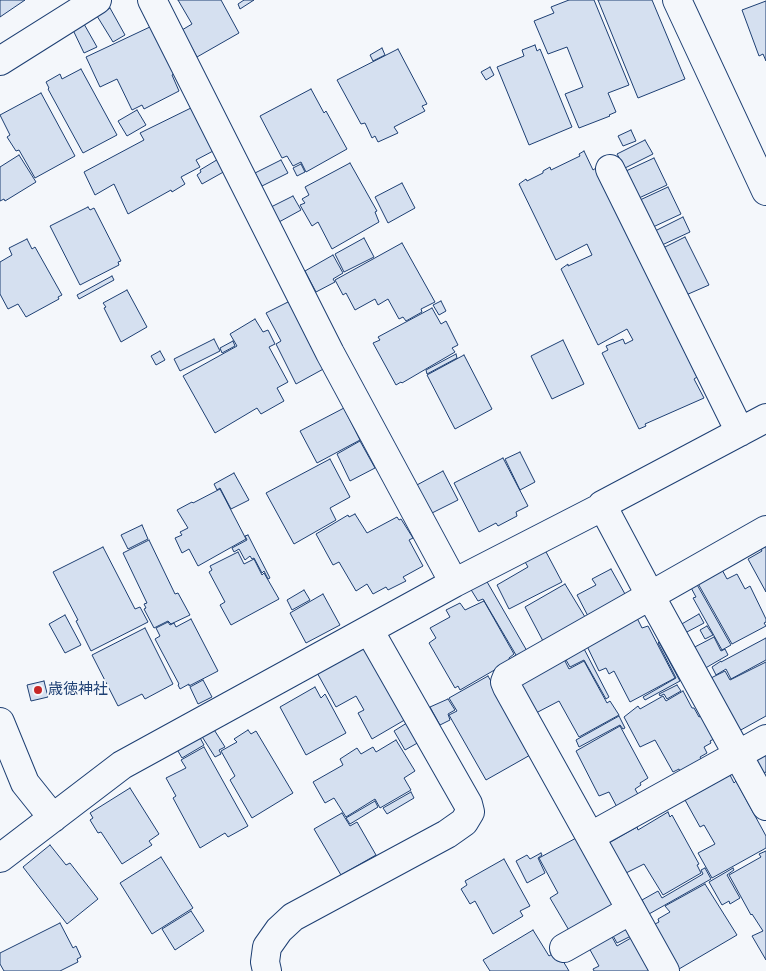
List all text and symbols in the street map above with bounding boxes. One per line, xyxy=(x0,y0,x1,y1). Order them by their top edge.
place label: 歳徳神社 xyxy=(48,681,108,699)
marker: 歳徳神社 xyxy=(32,684,44,696)

